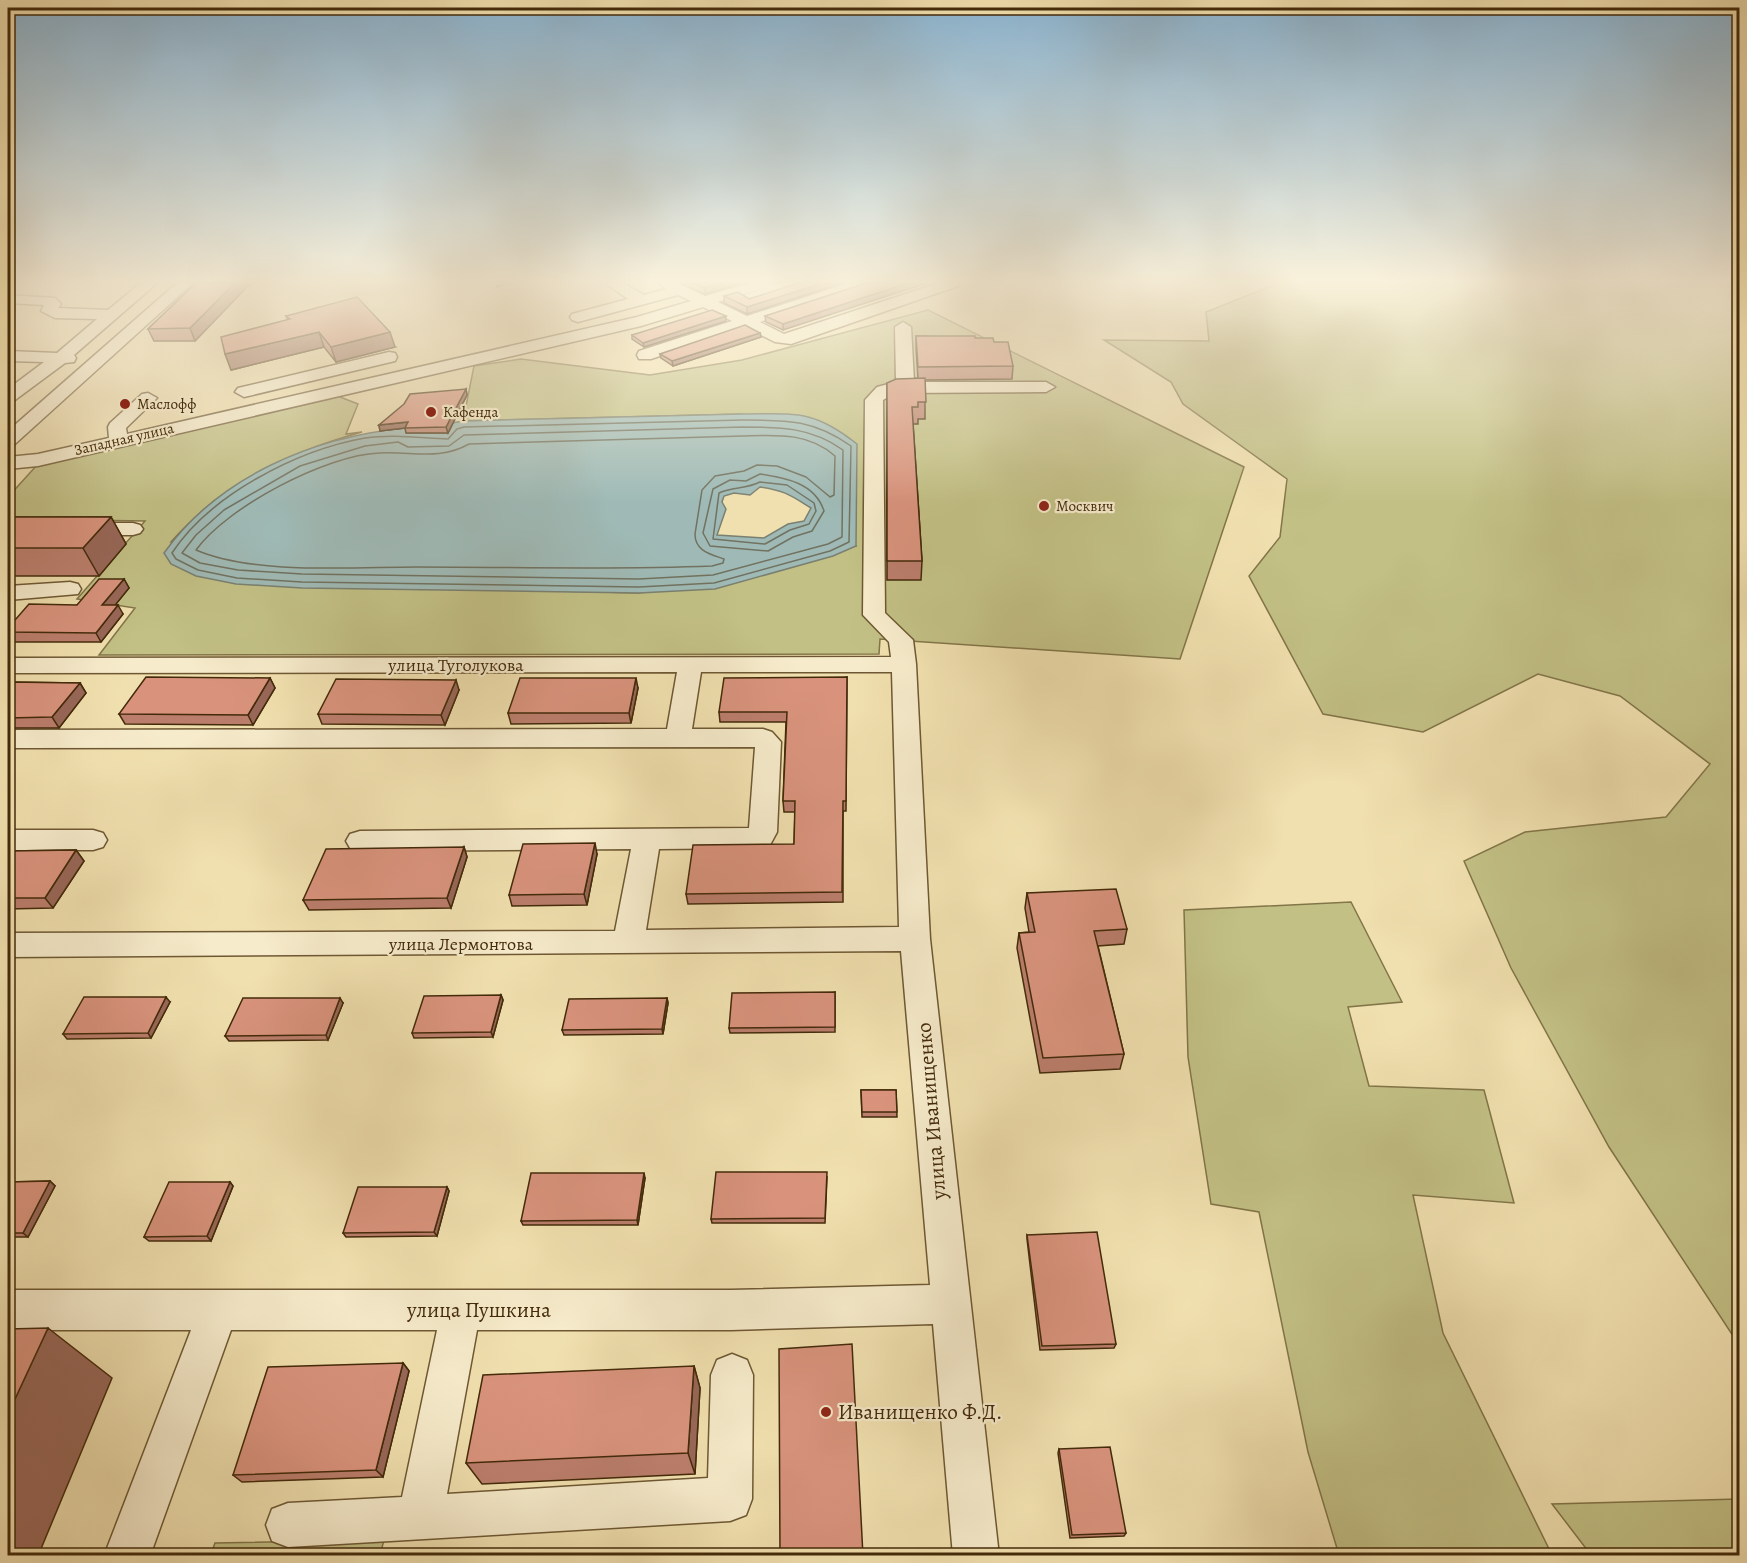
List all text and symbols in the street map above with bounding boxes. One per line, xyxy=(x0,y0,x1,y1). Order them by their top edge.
place label: Маслофф xyxy=(137,394,196,414)
marker: Маслофф xyxy=(118,397,132,411)
place label: Кафенда xyxy=(443,402,498,422)
marker: Кафенда xyxy=(424,405,438,419)
street label: Западная улица xyxy=(72,418,176,460)
place label: Москвич xyxy=(1056,496,1113,516)
marker: Москвич xyxy=(1037,499,1051,513)
street label: улица Туголукова xyxy=(387,653,524,677)
street label: улица Лермонтова xyxy=(388,932,534,956)
street label: улица Иванищенко xyxy=(909,1021,953,1202)
street label: улица Пушкина xyxy=(406,1296,551,1324)
place label: Иванищенко Ф.Д. xyxy=(838,1398,1002,1426)
marker: Иванищенко Ф.Д. xyxy=(819,1405,833,1419)

